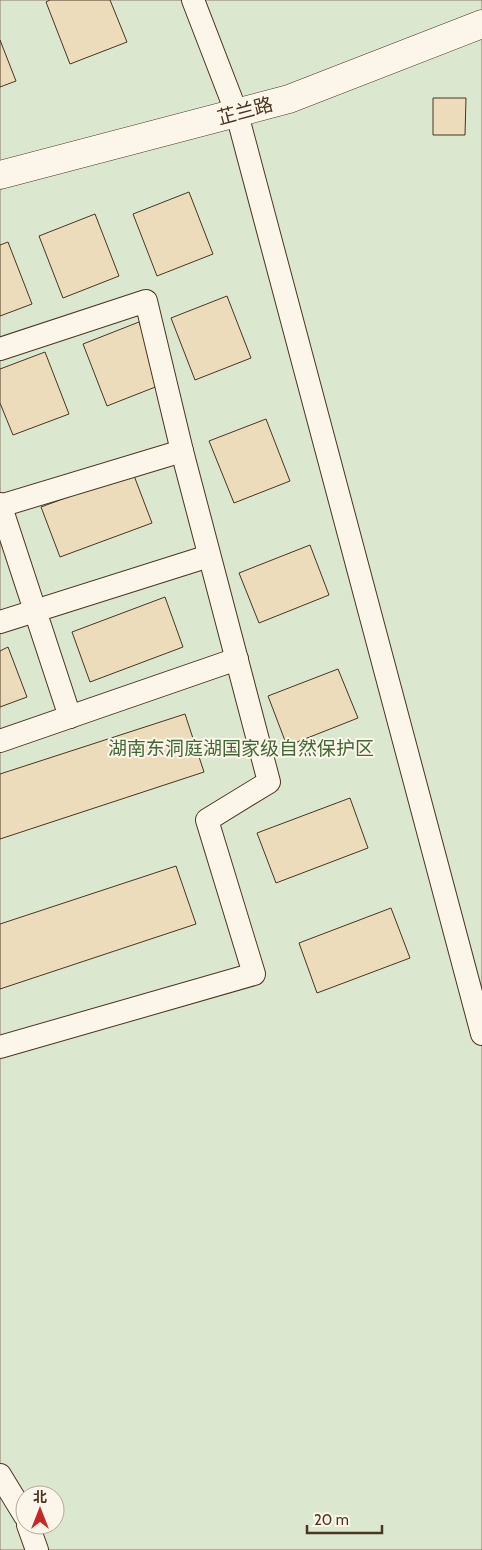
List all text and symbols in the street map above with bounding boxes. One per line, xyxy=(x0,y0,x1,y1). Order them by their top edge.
street label: 芷兰路 xyxy=(214,93,276,129)
park label: 湖南东洞庭湖国家级自然保护区 xyxy=(108,737,374,760)
north arrow xyxy=(15,1485,65,1535)
text: 北 xyxy=(33,1488,47,1506)
scale bar xyxy=(307,1502,382,1534)
text: 20 m xyxy=(314,1511,349,1529)

